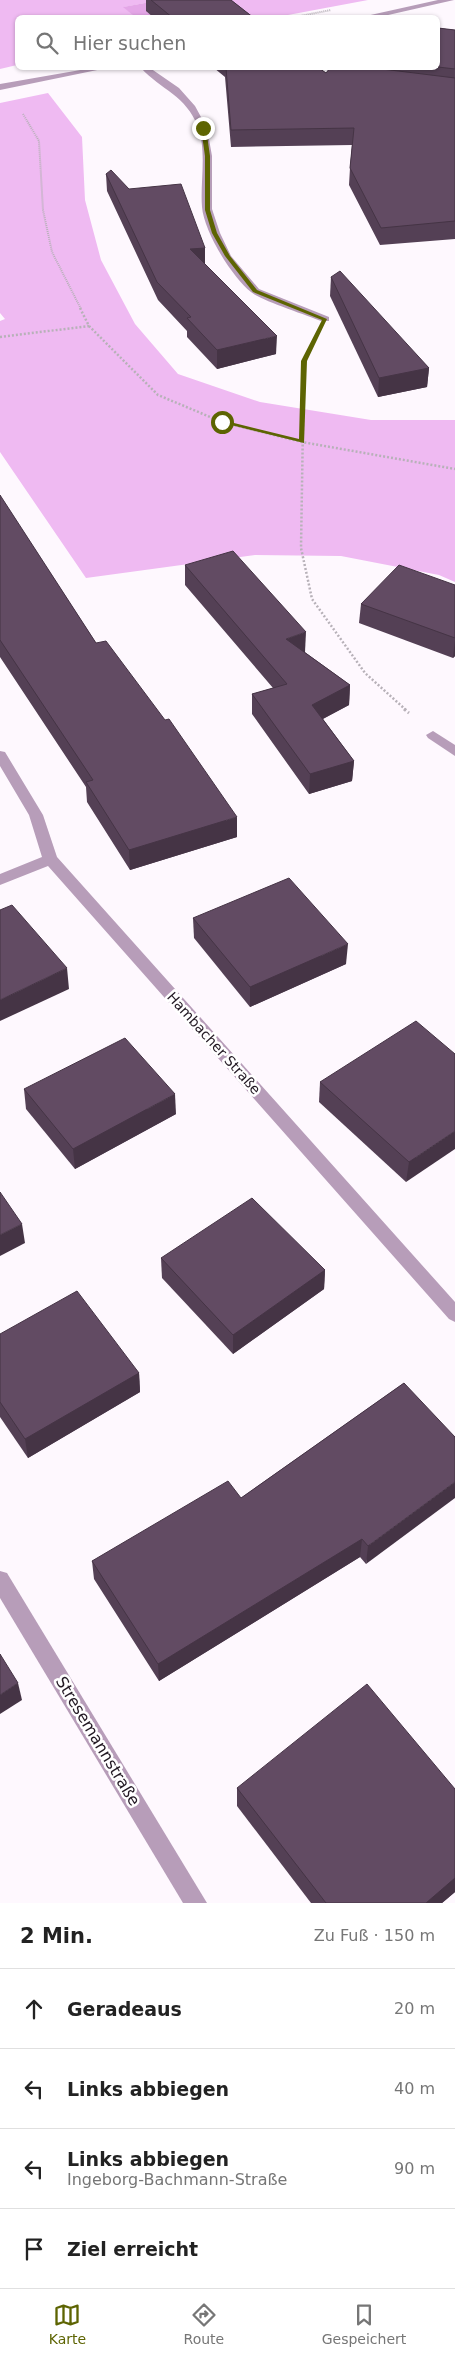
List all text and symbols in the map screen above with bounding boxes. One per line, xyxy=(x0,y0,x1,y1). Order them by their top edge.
search box xyxy=(15,15,440,70)
icon: search xyxy=(33,29,61,57)
text: Hier suchen xyxy=(73,32,186,54)
route end xyxy=(192,117,215,140)
route start xyxy=(211,411,234,434)
street label: Hambacher Straße xyxy=(164,989,264,1097)
street label: Stresemannstraße xyxy=(52,1673,144,1809)
text: 2 Min. xyxy=(20,1924,93,1948)
text: Zu Fuß · 150 m xyxy=(314,1926,435,1945)
icon: ahead xyxy=(20,1995,48,2023)
text: Geradeaus xyxy=(67,1998,182,2020)
text: 20 m xyxy=(394,1999,435,2018)
icon: left xyxy=(20,2075,48,2103)
text: Links abbiegen xyxy=(67,2078,229,2100)
text: 40 m xyxy=(394,2079,435,2098)
text: Links abbiegen xyxy=(67,2148,229,2170)
icon: left xyxy=(20,2155,48,2183)
text: 90 m xyxy=(394,2159,435,2178)
text: Ingeborg-Bachmann-Straße xyxy=(67,2170,287,2189)
icon: arrive xyxy=(20,2235,48,2263)
text: Ziel erreicht xyxy=(67,2238,198,2260)
tab: Karte xyxy=(49,2301,86,2347)
tab: Route xyxy=(184,2301,224,2347)
tab: Gespeichert xyxy=(322,2301,406,2347)

